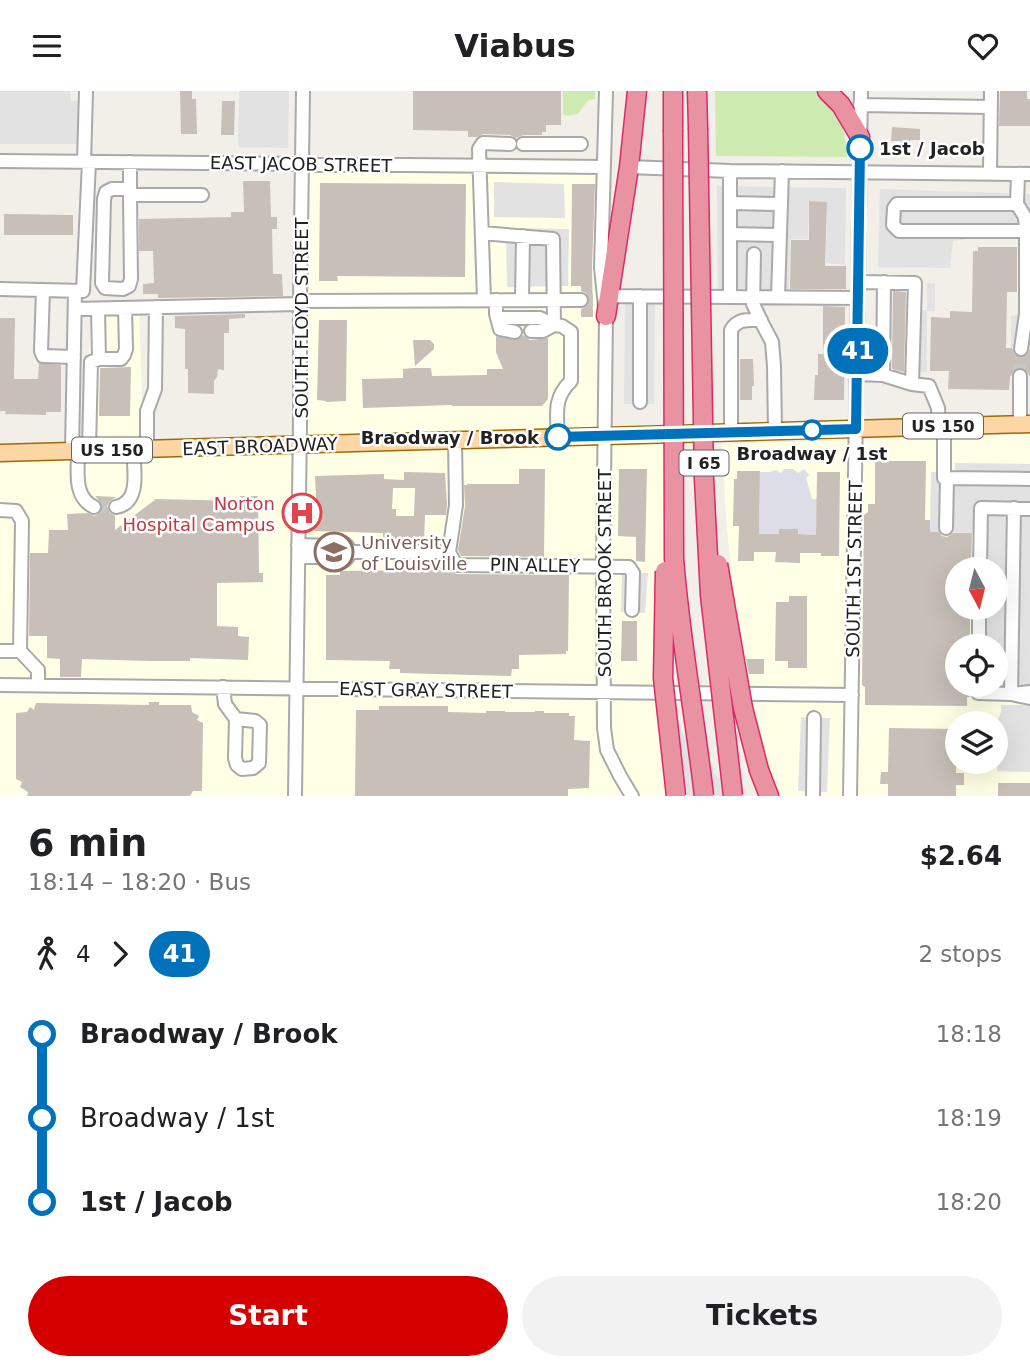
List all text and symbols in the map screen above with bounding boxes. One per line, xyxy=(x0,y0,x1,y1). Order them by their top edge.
icon: menu xyxy=(28,27,66,65)
text: Viabus xyxy=(454,27,576,65)
icon: heart xyxy=(964,27,1002,65)
marker: 1st / Jacob xyxy=(847,135,873,161)
place label: 1st / Jacob xyxy=(879,138,985,159)
street label: EAST JACOB STREET xyxy=(210,152,393,176)
street label: SOUTH FLOYD STREET xyxy=(291,216,312,419)
line badge: 41 xyxy=(826,328,889,374)
text: 41 xyxy=(841,337,875,365)
road number: US 150 xyxy=(903,413,983,439)
marker: Broadway / 1st xyxy=(802,420,822,440)
marker: Braodway / Brook xyxy=(545,424,571,450)
place label: Braodway / Brook xyxy=(361,427,540,448)
street label: EAST BROADWAY xyxy=(182,433,339,459)
road number: US 150 xyxy=(72,437,152,463)
place label: Broadway / 1st xyxy=(737,443,888,464)
road number: I 65 xyxy=(680,451,728,475)
street label: SOUTH BROOK STREET xyxy=(594,468,615,677)
street label: SOUTH 1ST STREET xyxy=(842,479,866,658)
hospital icon: Norton Hospital Campus xyxy=(281,492,323,534)
place label: Norton Hospital Campus xyxy=(122,493,275,535)
school or university icon: University of Louisville xyxy=(313,531,355,573)
place label: University of Louisville xyxy=(361,532,467,574)
street label: PIN ALLEY xyxy=(490,554,581,576)
north arrow xyxy=(945,557,1008,619)
map controls xyxy=(945,557,1008,774)
button: locate xyxy=(945,634,1008,697)
street label: EAST GRAY STREET xyxy=(339,678,514,702)
button: layers xyxy=(945,711,1008,774)
text: 6 min xyxy=(28,821,147,865)
text: $2.64 xyxy=(920,841,1002,871)
text: 18:14 – 18:20 · Bus xyxy=(28,869,251,895)
icon: walk xyxy=(28,935,66,973)
icon: forward xyxy=(101,935,139,973)
text: 41 xyxy=(163,940,196,968)
text: 4 xyxy=(76,941,91,967)
text: 2 stops xyxy=(918,941,1002,967)
text: Braodway / Brook xyxy=(80,1019,338,1049)
text: 18:18 xyxy=(936,1021,1002,1047)
text: Broadway / 1st xyxy=(80,1103,274,1133)
text: 18:19 xyxy=(936,1105,1002,1131)
text: 1st / Jacob xyxy=(80,1187,233,1217)
text: 18:20 xyxy=(936,1189,1002,1215)
button: Start xyxy=(28,1276,508,1356)
button: Tickets xyxy=(522,1276,1002,1356)

